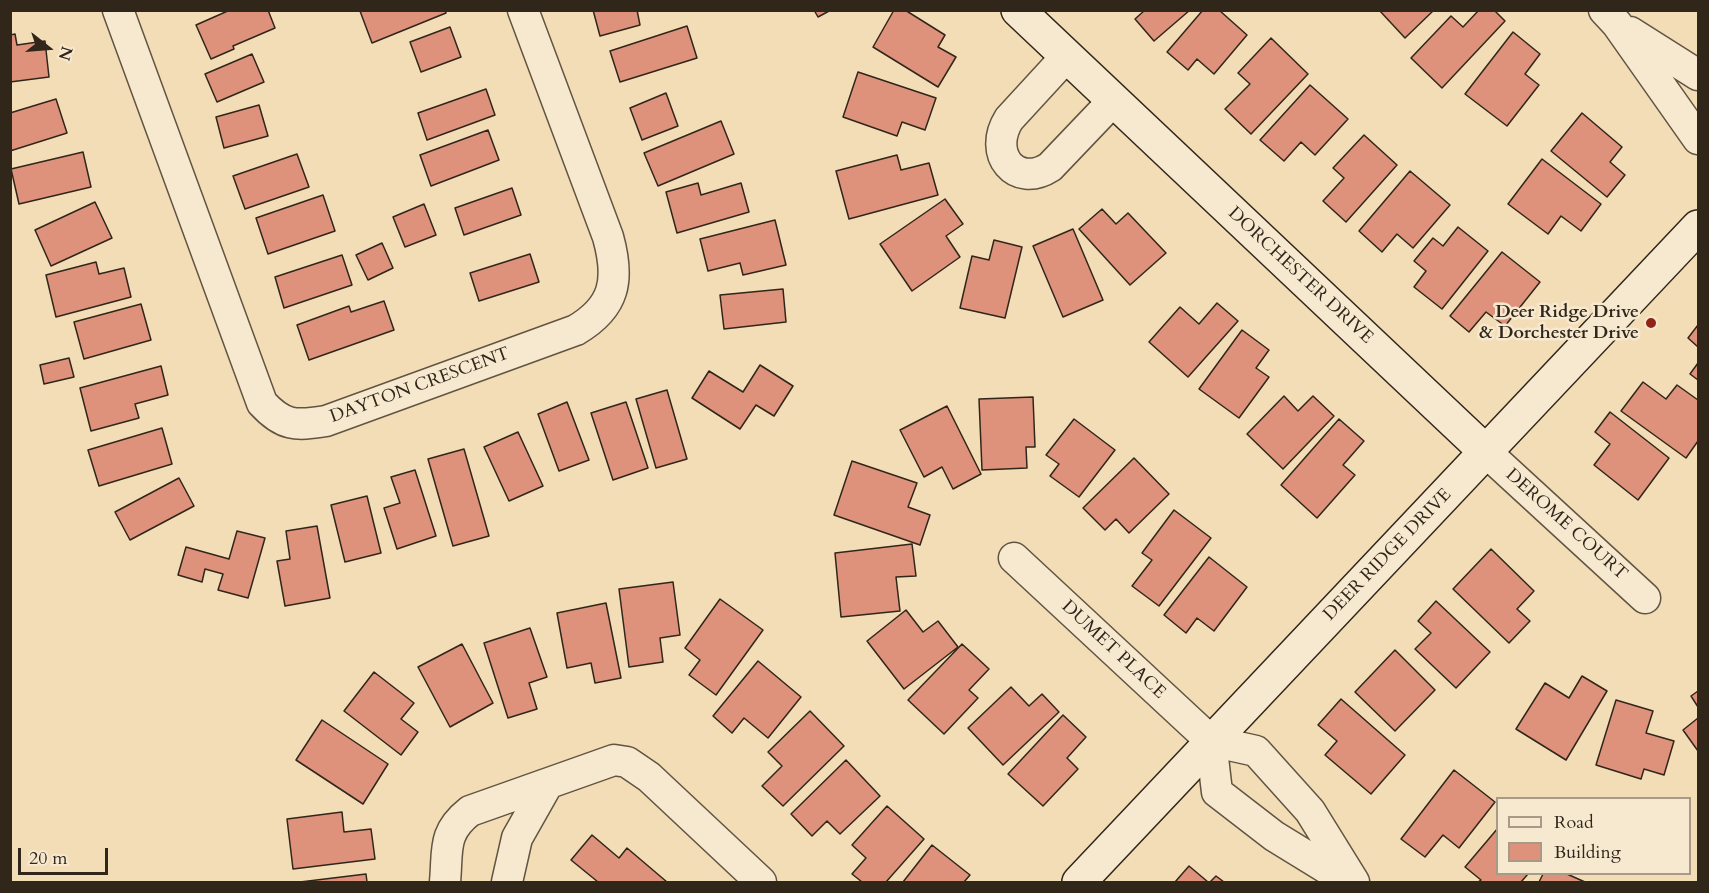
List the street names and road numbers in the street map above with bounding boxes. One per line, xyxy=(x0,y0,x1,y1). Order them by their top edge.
street label: DORCHESTER DRIVE xyxy=(1223,203,1377,349)
street label: DAYTON CRESCENT xyxy=(327,343,513,429)
street label: DEROME COURT xyxy=(1501,465,1631,585)
street label: DEER RIDGE DRIVE xyxy=(1319,484,1457,626)
street label: DUMET PLACE xyxy=(1056,596,1170,704)

